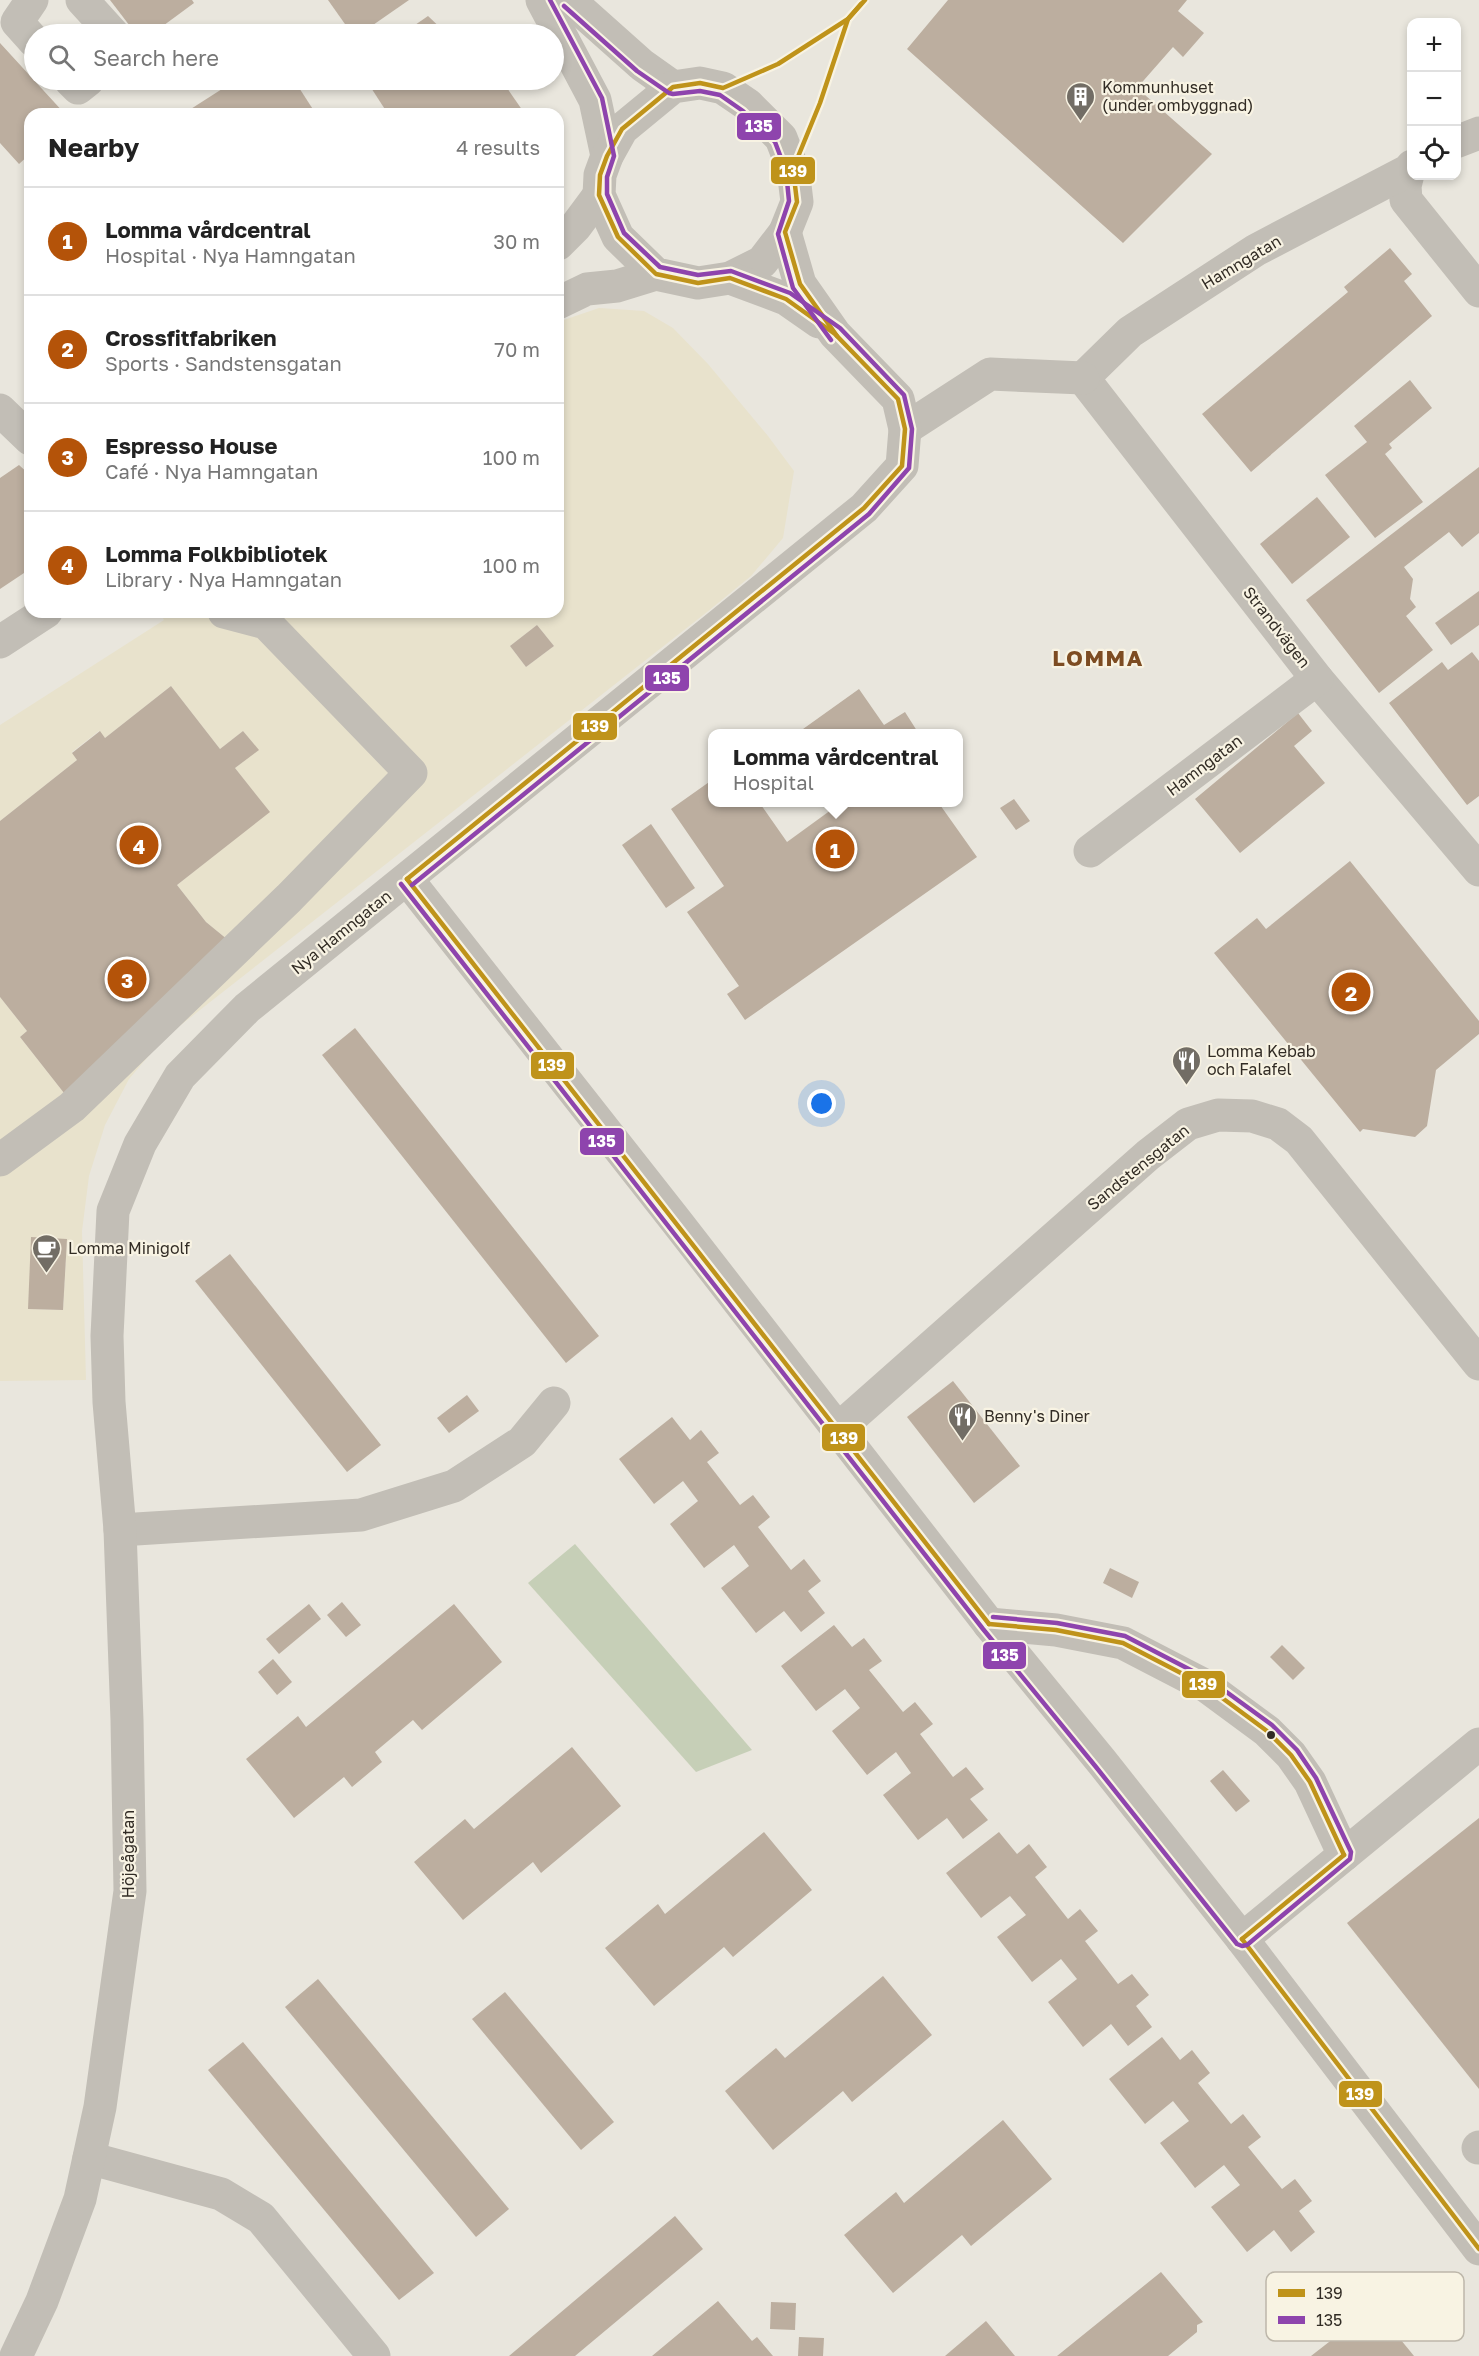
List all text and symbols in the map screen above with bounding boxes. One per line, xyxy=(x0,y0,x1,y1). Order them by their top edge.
map controls xyxy=(1407,18,1461,180)
button: + xyxy=(1407,18,1461,72)
search box xyxy=(24,24,564,90)
icon: search xyxy=(45,41,78,74)
text: Search here xyxy=(93,44,219,71)
button: − xyxy=(1407,72,1461,126)
place label: Kommunhuset (under ombyggnad) xyxy=(1102,77,1253,115)
building icon: Kommunhuset (under ombyggnad) xyxy=(1065,80,1097,122)
line badge: 135 xyxy=(736,112,782,141)
text: 135 xyxy=(745,116,773,136)
button: locate xyxy=(1407,126,1461,180)
text: Nearby xyxy=(48,132,139,163)
text: 4 results xyxy=(456,135,540,159)
line badge: 139 xyxy=(770,156,816,185)
text: 139 xyxy=(779,161,807,181)
text: Lomma vårdcentral xyxy=(105,216,311,243)
text: 1 xyxy=(62,229,73,253)
text: 30 m xyxy=(493,229,540,253)
street label: Hamngatan xyxy=(1198,230,1284,294)
text: Hospital · Nya Hamngatan xyxy=(105,243,356,267)
text: Crossfitfabriken xyxy=(105,324,277,351)
text: 2 xyxy=(61,337,74,361)
text: 70 m xyxy=(494,337,540,361)
text: Sports · Sandstensgatan xyxy=(105,351,342,375)
text: Espresso House xyxy=(105,432,277,459)
text: 3 xyxy=(61,445,74,469)
text: 100 m xyxy=(483,445,540,469)
text: Café · Nya Hamngatan xyxy=(105,459,318,483)
text: Lomma Folkbibliotek xyxy=(105,540,328,567)
text: 4 xyxy=(61,553,74,577)
text: 100 m xyxy=(483,553,540,577)
text: Library · Nya Hamngatan xyxy=(105,567,342,591)
street label: Strandvägen xyxy=(1239,582,1315,672)
district label: LOMMA xyxy=(1052,644,1144,671)
line badge: 135 xyxy=(644,664,690,692)
text: 135 xyxy=(653,668,681,688)
line badge: 139 xyxy=(572,712,618,741)
text: 139 xyxy=(581,716,609,736)
popup xyxy=(708,729,963,807)
street label: Hamngatan xyxy=(1162,730,1246,800)
text: Lomma vårdcentral xyxy=(733,743,938,770)
text: Hospital xyxy=(733,770,814,794)
pin: 4 xyxy=(120,822,158,868)
pin: 1 xyxy=(816,826,854,872)
street label: Nya Hamngatan xyxy=(287,886,395,978)
pin: 3 xyxy=(108,956,146,1002)
pin: 2 xyxy=(1332,970,1370,1014)
place label: Lomma Kebab och Falafel xyxy=(1207,1041,1316,1079)
restaurant icon: Lomma Kebab och Falafel xyxy=(1170,1044,1202,1086)
line badge: 139 xyxy=(530,1051,575,1080)
text: 139 xyxy=(538,1055,566,1075)
your location xyxy=(807,1089,836,1118)
street label: Sandstensgatan xyxy=(1083,1120,1193,1214)
line badge: 135 xyxy=(579,1127,625,1156)
text: 135 xyxy=(588,1131,616,1151)
cafe icon: Lomma Minigolf xyxy=(31,1232,63,1274)
place label: Lomma Minigolf xyxy=(68,1238,190,1258)
restaurant icon: Benny's Diner xyxy=(947,1400,979,1442)
place label: Benny's Diner xyxy=(984,1406,1090,1426)
line badge: 139 xyxy=(821,1423,866,1452)
text: 139 xyxy=(830,1428,858,1448)
line badge: 135 xyxy=(982,1641,1027,1670)
text: 135 xyxy=(991,1645,1019,1665)
line badge: 139 xyxy=(1181,1670,1226,1699)
text: 139 xyxy=(1189,1674,1217,1694)
unlabelled marker xyxy=(1265,1729,1277,1741)
street label: Höjeågatan xyxy=(118,1810,138,1898)
line badge: 139 xyxy=(1338,2080,1383,2108)
text: 139 xyxy=(1346,2084,1374,2104)
legend xyxy=(1266,2272,1464,2341)
text: 139 xyxy=(1316,2283,1343,2303)
text: 135 xyxy=(1316,2310,1342,2330)

